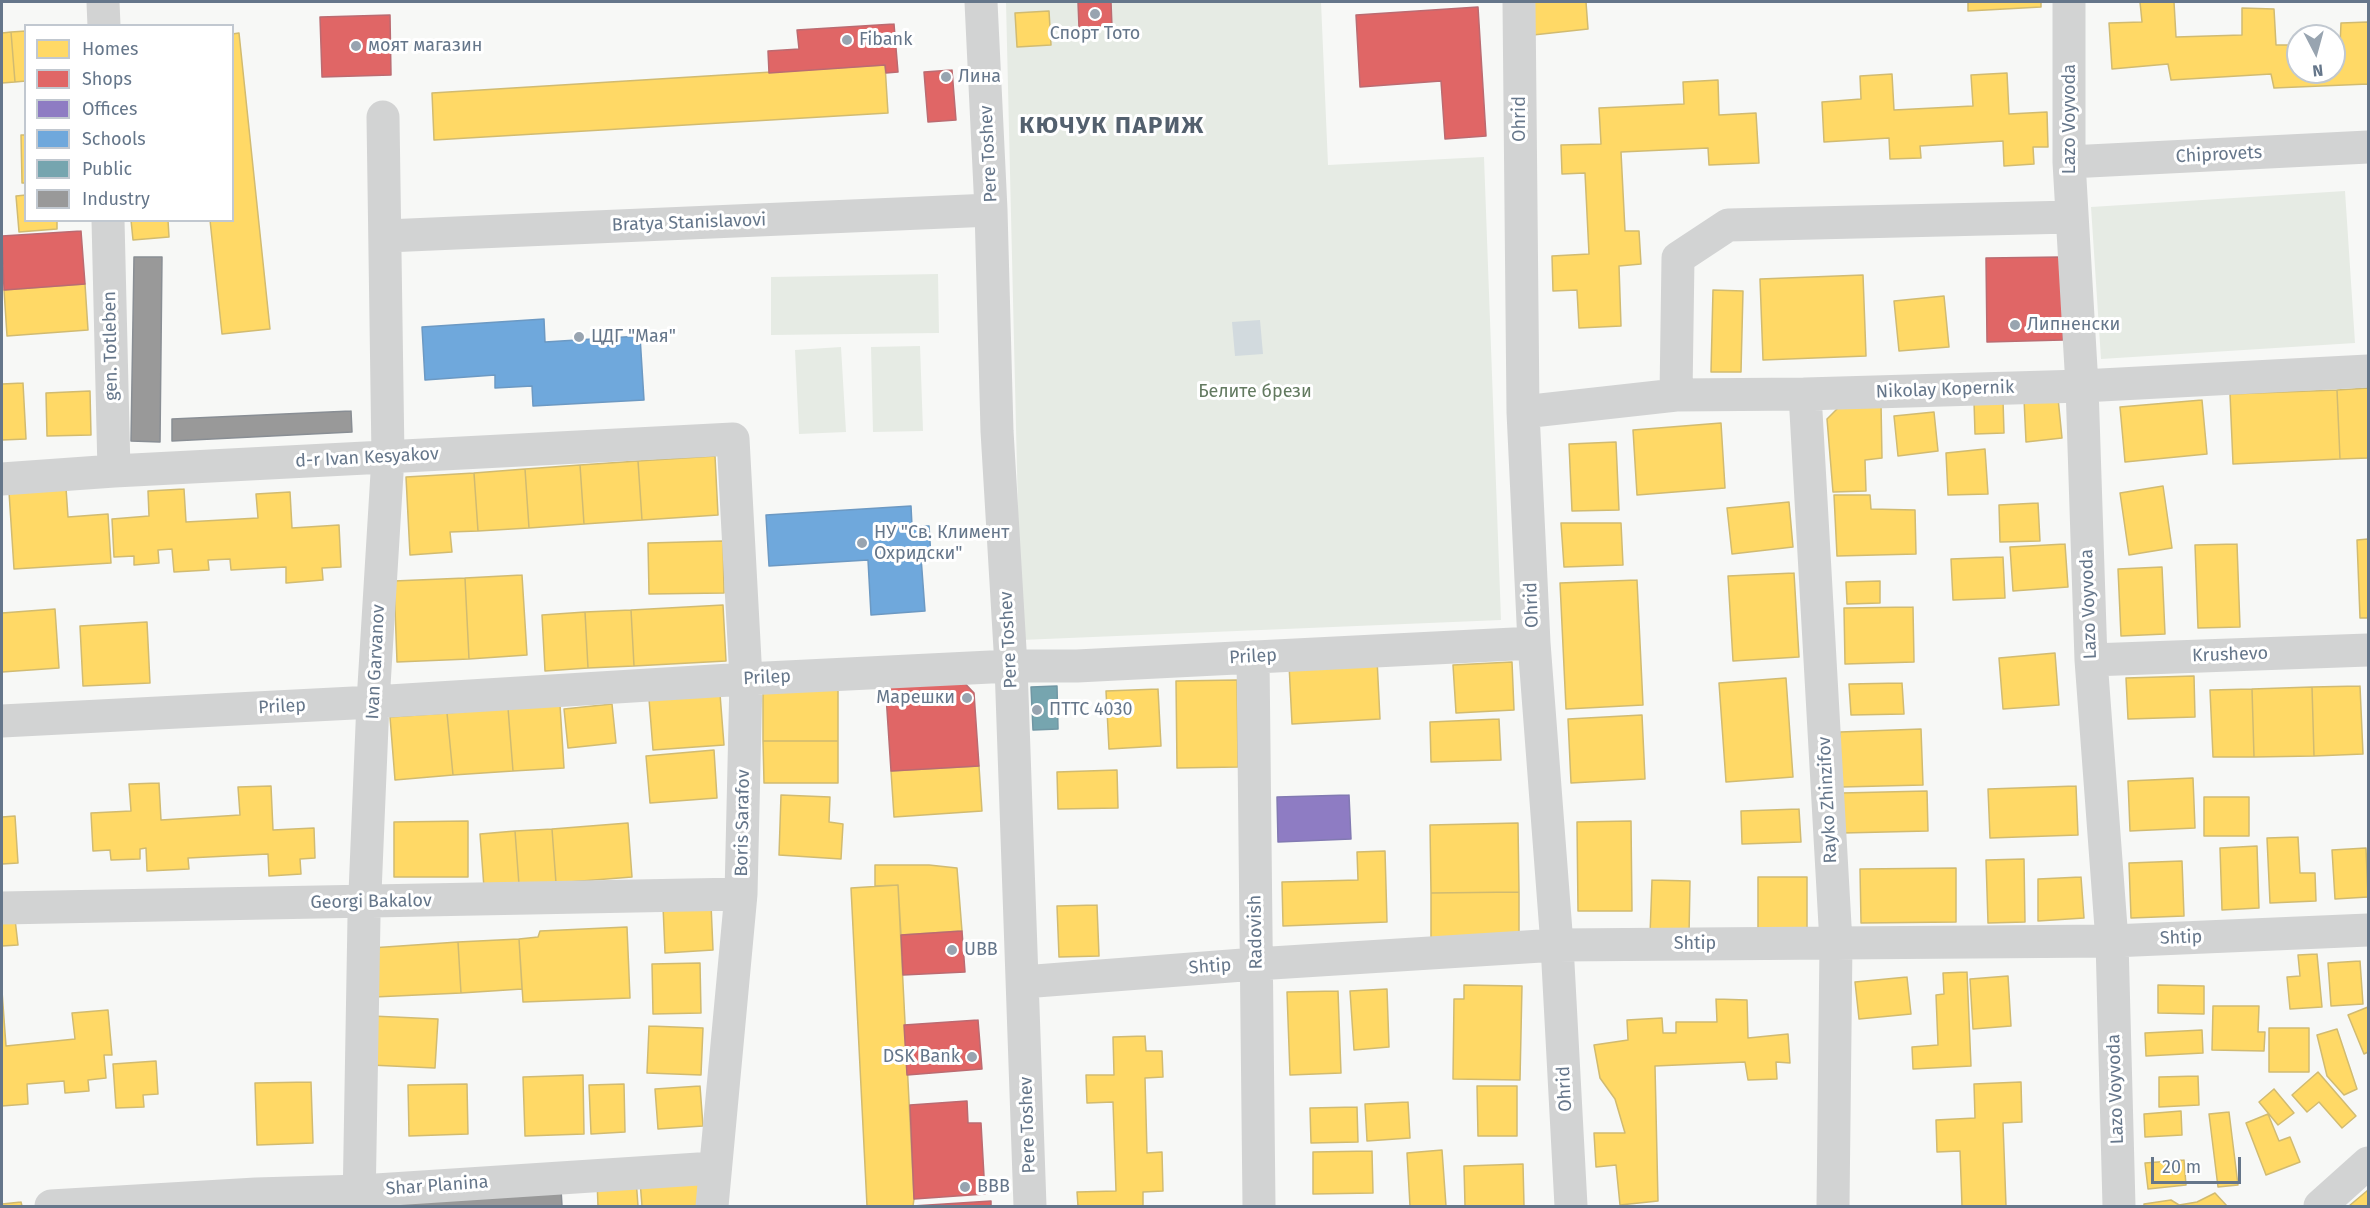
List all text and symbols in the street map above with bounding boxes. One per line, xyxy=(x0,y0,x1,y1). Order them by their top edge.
marker: Спорт Тото xyxy=(1088,7,1102,21)
place label: Спорт Тото xyxy=(1050,23,1140,45)
legend xyxy=(24,24,234,222)
north arrow xyxy=(2286,24,2346,84)
place label: Fibank xyxy=(859,29,912,51)
marker: Fibank xyxy=(840,33,854,47)
place label: моят магазин xyxy=(368,35,482,57)
text: Homes xyxy=(82,38,138,60)
marker: моят магазин xyxy=(349,39,363,53)
text: N xyxy=(2311,60,2324,80)
street label: Lazo Voyvoda xyxy=(2059,64,2081,174)
place label: Лина xyxy=(958,66,1001,88)
text: Shops xyxy=(82,68,132,90)
marker: Лина xyxy=(939,70,953,84)
street label: Ohrid xyxy=(1509,96,1531,142)
text: Offices xyxy=(82,98,137,120)
street label: Pere Toshev xyxy=(976,105,1002,203)
district label: КЮЧУК ПАРИЖ xyxy=(1019,112,1205,140)
text: Schools xyxy=(82,128,146,150)
street label: Chiprovets xyxy=(2175,142,2263,168)
text: Public xyxy=(82,158,132,180)
text: Industry xyxy=(82,188,150,210)
street label: Bratya Stanislavovi xyxy=(611,210,767,236)
street label: gen. Totleben xyxy=(99,291,123,401)
place label: Липненски xyxy=(2027,314,2120,336)
marker: Липненски xyxy=(2008,318,2022,332)
place label: ЦДГ "Мая" xyxy=(591,326,676,348)
marker: ЦДГ "Мая" xyxy=(572,330,586,344)
street label: Nikolay Kopernik xyxy=(1875,377,2015,403)
park label: Белите брези xyxy=(1198,381,1312,403)
street label: d-r Ivan Kesyakov xyxy=(295,443,439,473)
place label: НУ "Св. Климент Охридски" xyxy=(874,522,1009,564)
marker: НУ "Св. Климент Охридски" xyxy=(855,536,869,550)
street label: Lazo Voyvoda xyxy=(2076,549,2102,659)
street label: Ohrid xyxy=(1520,582,1544,628)
street label: Pere Toshev xyxy=(996,591,1022,689)
street label: Ivan Garvanov xyxy=(362,604,390,720)
street label: Krushevo xyxy=(2192,643,2268,667)
street label: Prilep xyxy=(1229,645,1277,669)
street label: Prilep xyxy=(743,666,791,690)
place label: Марешки xyxy=(876,687,955,709)
marker: Марешки xyxy=(960,691,974,705)
street label: Prilep xyxy=(258,695,306,719)
place label: ПТТС 4030 xyxy=(1049,699,1132,721)
marker: ПТТС 4030 xyxy=(1030,703,1044,717)
street label: Rayko Zhinzifov xyxy=(1814,736,1842,864)
street label: Boris Sarafov xyxy=(731,769,755,877)
street label: Georgi Bakalov xyxy=(310,890,432,914)
street label: Radovish xyxy=(1245,895,1267,969)
street label: Shtip xyxy=(2159,926,2203,950)
street label: Shtip xyxy=(1674,933,1716,955)
place label: UBB xyxy=(964,939,998,961)
marker: UBB xyxy=(945,943,959,957)
street label: Shtip xyxy=(1188,955,1232,979)
street label: Lazo Voyvoda xyxy=(2103,1034,2129,1144)
place label: DSK Bank xyxy=(883,1046,960,1068)
marker: DSK Bank xyxy=(965,1050,979,1064)
street label: Ohrid xyxy=(1553,1066,1577,1112)
street label: Pere Toshev xyxy=(1016,1076,1040,1174)
scale bar xyxy=(2154,1145,2244,1183)
text: 20 m xyxy=(2162,1156,2201,1178)
street label: Shar Planina xyxy=(385,1172,489,1200)
place label: BBB xyxy=(977,1176,1010,1198)
marker: BBB xyxy=(958,1180,972,1194)

